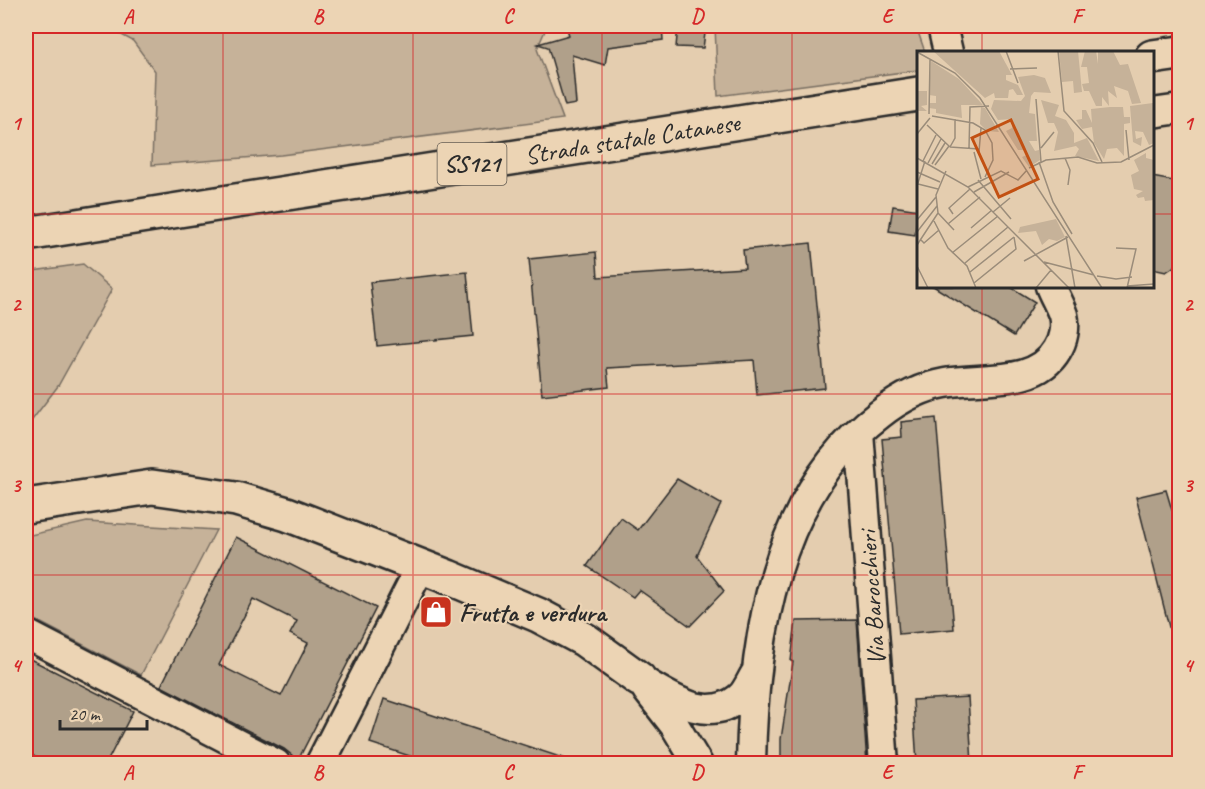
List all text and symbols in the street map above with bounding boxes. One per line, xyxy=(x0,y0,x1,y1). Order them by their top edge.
text: A xyxy=(123,4,135,29)
text: B xyxy=(313,4,325,29)
text: C xyxy=(503,4,515,29)
text: D xyxy=(691,4,705,29)
text: E xyxy=(882,4,896,29)
text: F xyxy=(1072,4,1086,29)
inset map xyxy=(917,51,1154,288)
street label: Strada statale Catanese xyxy=(522,105,743,172)
text: 1 xyxy=(12,111,23,136)
text: 1 xyxy=(1184,111,1195,136)
road number: SS121 xyxy=(438,143,506,185)
text: 2 xyxy=(12,292,23,317)
text: 2 xyxy=(1184,292,1195,317)
text: 3 xyxy=(12,473,23,498)
text: 3 xyxy=(1184,473,1195,498)
street label: Via Barocchieri xyxy=(851,526,893,667)
shop icon: Frutta e verdura xyxy=(418,594,454,630)
place label: Frutta e verdura xyxy=(459,596,608,629)
text: 4 xyxy=(12,653,24,678)
text: 4 xyxy=(1184,653,1196,678)
scale bar xyxy=(60,693,147,731)
text: 20 m xyxy=(69,703,102,725)
text: A xyxy=(123,760,135,785)
text: B xyxy=(313,760,325,785)
text: C xyxy=(503,760,515,785)
text: D xyxy=(691,760,705,785)
text: E xyxy=(882,760,896,785)
text: F xyxy=(1072,760,1086,785)

